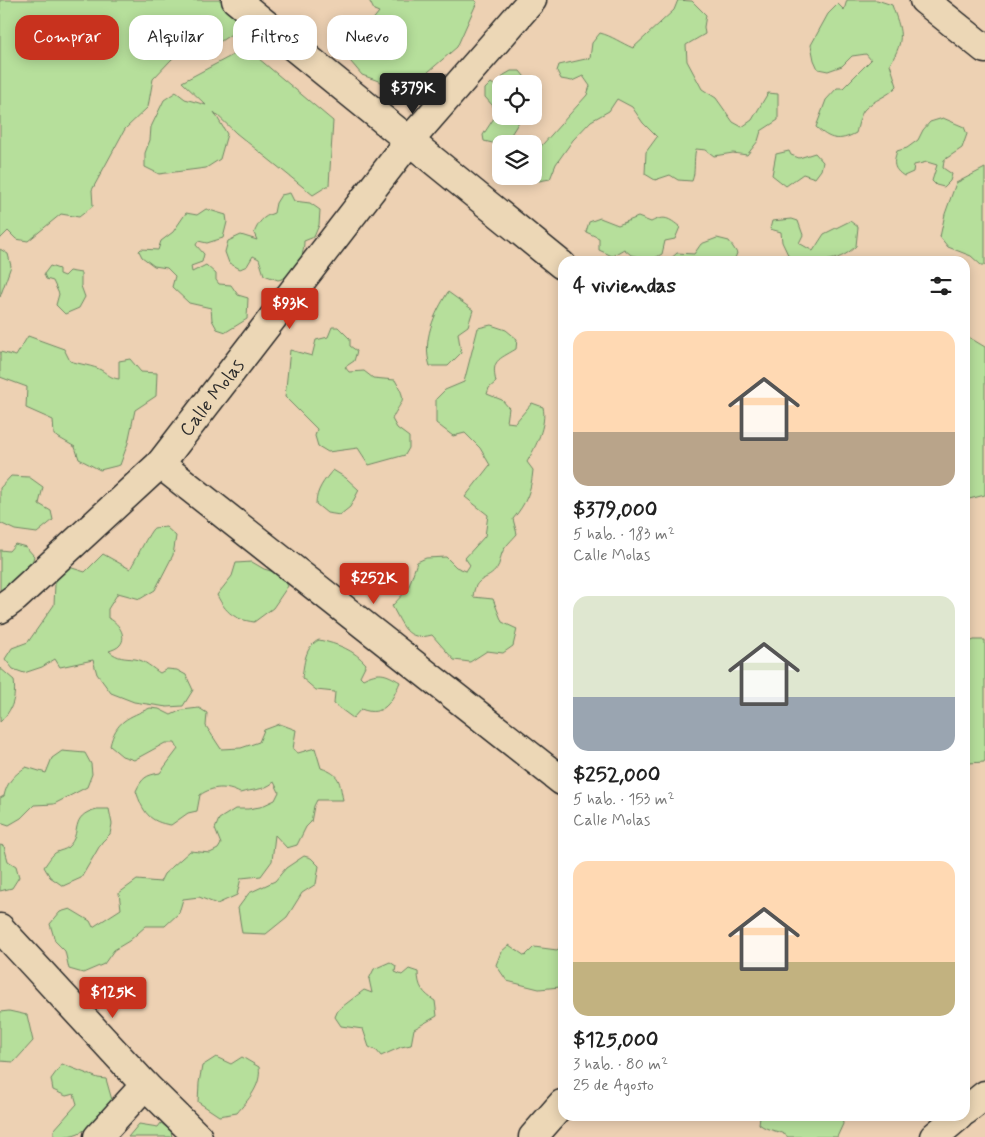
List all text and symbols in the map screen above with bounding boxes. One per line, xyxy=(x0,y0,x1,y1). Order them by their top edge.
chip: Comprar xyxy=(15,15,119,60)
chip: Alquilar xyxy=(129,15,223,60)
chip: Filtros xyxy=(233,15,317,60)
chip: Nuevo xyxy=(327,15,407,60)
pin: $379K xyxy=(378,72,448,115)
map controls xyxy=(492,75,542,185)
button: locate xyxy=(492,75,542,125)
text: $379K xyxy=(391,78,435,99)
button: layers xyxy=(492,135,542,185)
text: 4 viviendas xyxy=(573,272,676,300)
icon: filters xyxy=(927,272,955,300)
pin: $93K xyxy=(260,288,320,330)
text: $93K xyxy=(272,293,308,314)
street label: Calle Molas xyxy=(174,354,250,442)
icon: home xyxy=(719,364,809,454)
text: $379,000 xyxy=(573,496,657,524)
text: 5 hab. · 183 m² xyxy=(573,524,675,545)
text: Calle Molas xyxy=(573,545,650,566)
pin: $252K xyxy=(339,562,409,605)
text: $252K xyxy=(351,568,397,589)
icon: home xyxy=(719,629,809,719)
text: $252,000 xyxy=(573,761,660,789)
text: 5 hab. · 153 m² xyxy=(573,789,675,810)
text: Calle Molas xyxy=(573,810,650,831)
icon: home xyxy=(719,894,809,984)
pin: $125K xyxy=(78,976,148,1019)
text: $125K xyxy=(90,982,136,1003)
text: $125,000 xyxy=(573,1026,658,1054)
text: 3 hab. · 80 m² xyxy=(573,1054,668,1075)
text: 25 de Agosto xyxy=(573,1075,654,1096)

